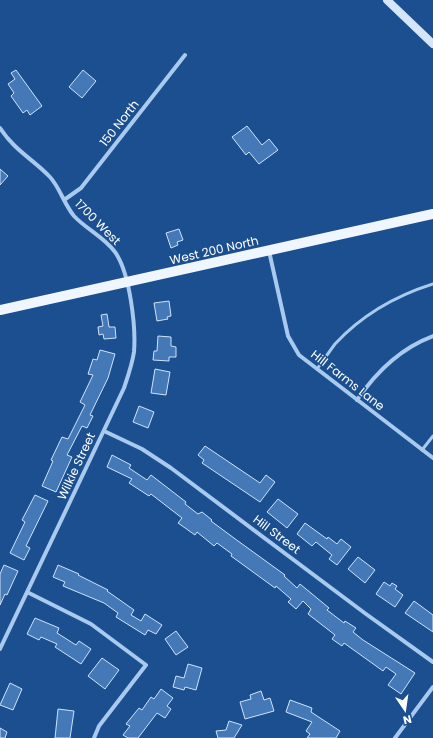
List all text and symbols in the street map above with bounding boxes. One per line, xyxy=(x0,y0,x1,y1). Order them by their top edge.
street label: 150 North xyxy=(95,96,143,150)
street label: 1700 West xyxy=(71,195,125,249)
street label: West 200 North xyxy=(168,232,260,268)
street label: Hill Farms Lane xyxy=(308,346,388,414)
street label: Wilkie Street xyxy=(53,430,99,502)
street label: Hill Street xyxy=(250,511,304,557)
north arrow xyxy=(385,690,425,730)
text: N xyxy=(401,711,413,728)

